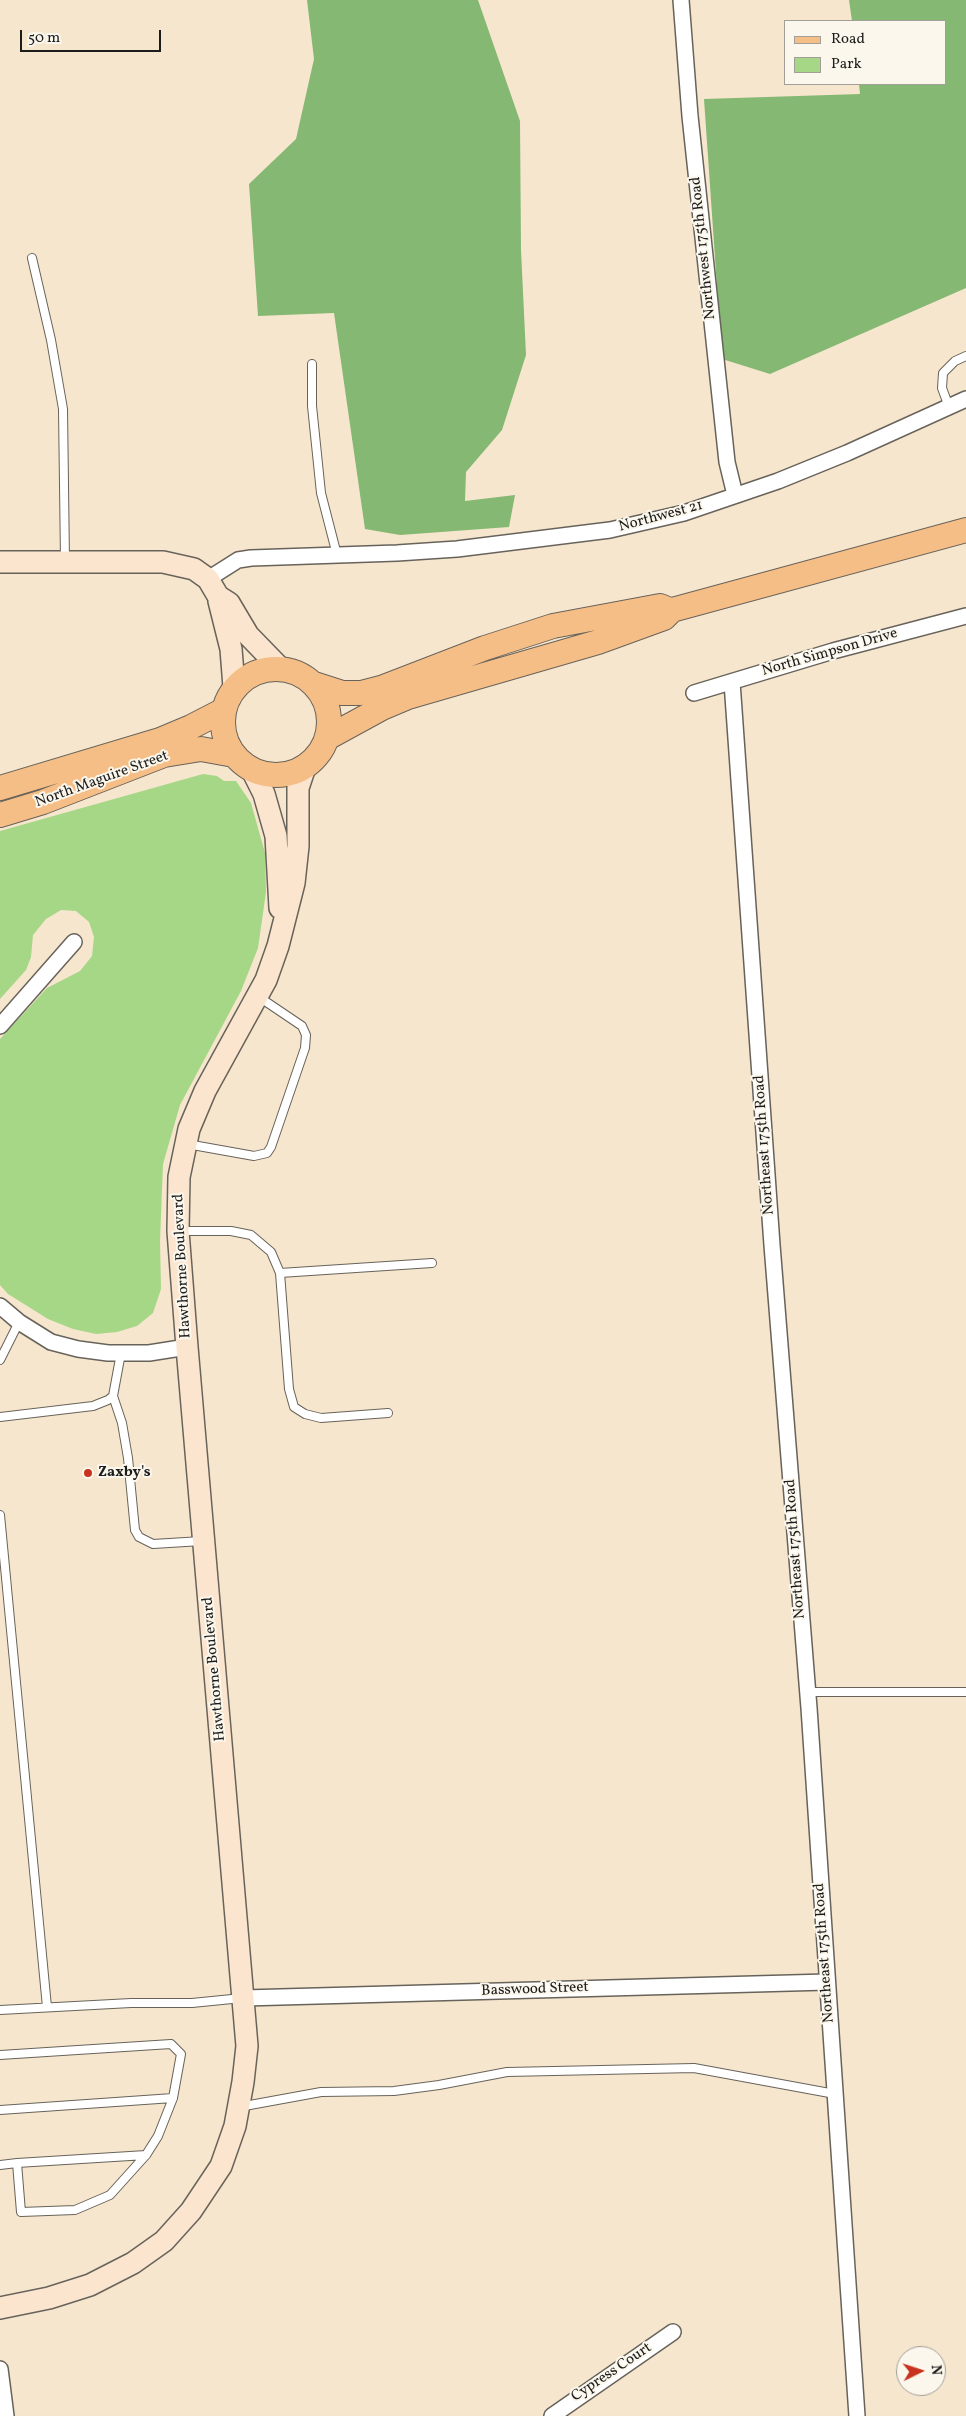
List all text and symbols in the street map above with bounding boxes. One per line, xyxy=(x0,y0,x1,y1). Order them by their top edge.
scale bar xyxy=(22,20,164,52)
legend xyxy=(784,20,946,85)
text: 50 m xyxy=(28,28,60,49)
text: Road xyxy=(831,29,865,50)
text: Park xyxy=(831,54,862,75)
street label: Northwest 175th Road xyxy=(688,176,720,320)
street label: Northwest 21 xyxy=(617,497,705,537)
street label: North Simpson Drive xyxy=(760,625,900,681)
street label: North Maguire Street xyxy=(33,748,171,812)
street label: Northeast 175th Road xyxy=(751,1074,779,1216)
street label: Hawthorne Boulevard xyxy=(170,1193,196,1339)
place label: Zaxby's xyxy=(98,1464,151,1482)
marker: Zaxby's xyxy=(82,1467,94,1479)
street label: Northeast 175th Road xyxy=(782,1478,810,1620)
street label: Hawthorne Boulevard xyxy=(200,1596,230,1742)
street label: Northeast 175th Road xyxy=(811,1882,839,2024)
street label: Basswood Street xyxy=(481,1979,589,2001)
street label: Cypress Court xyxy=(568,2340,656,2406)
north arrow xyxy=(896,2346,946,2396)
text: N xyxy=(926,2364,945,2376)

